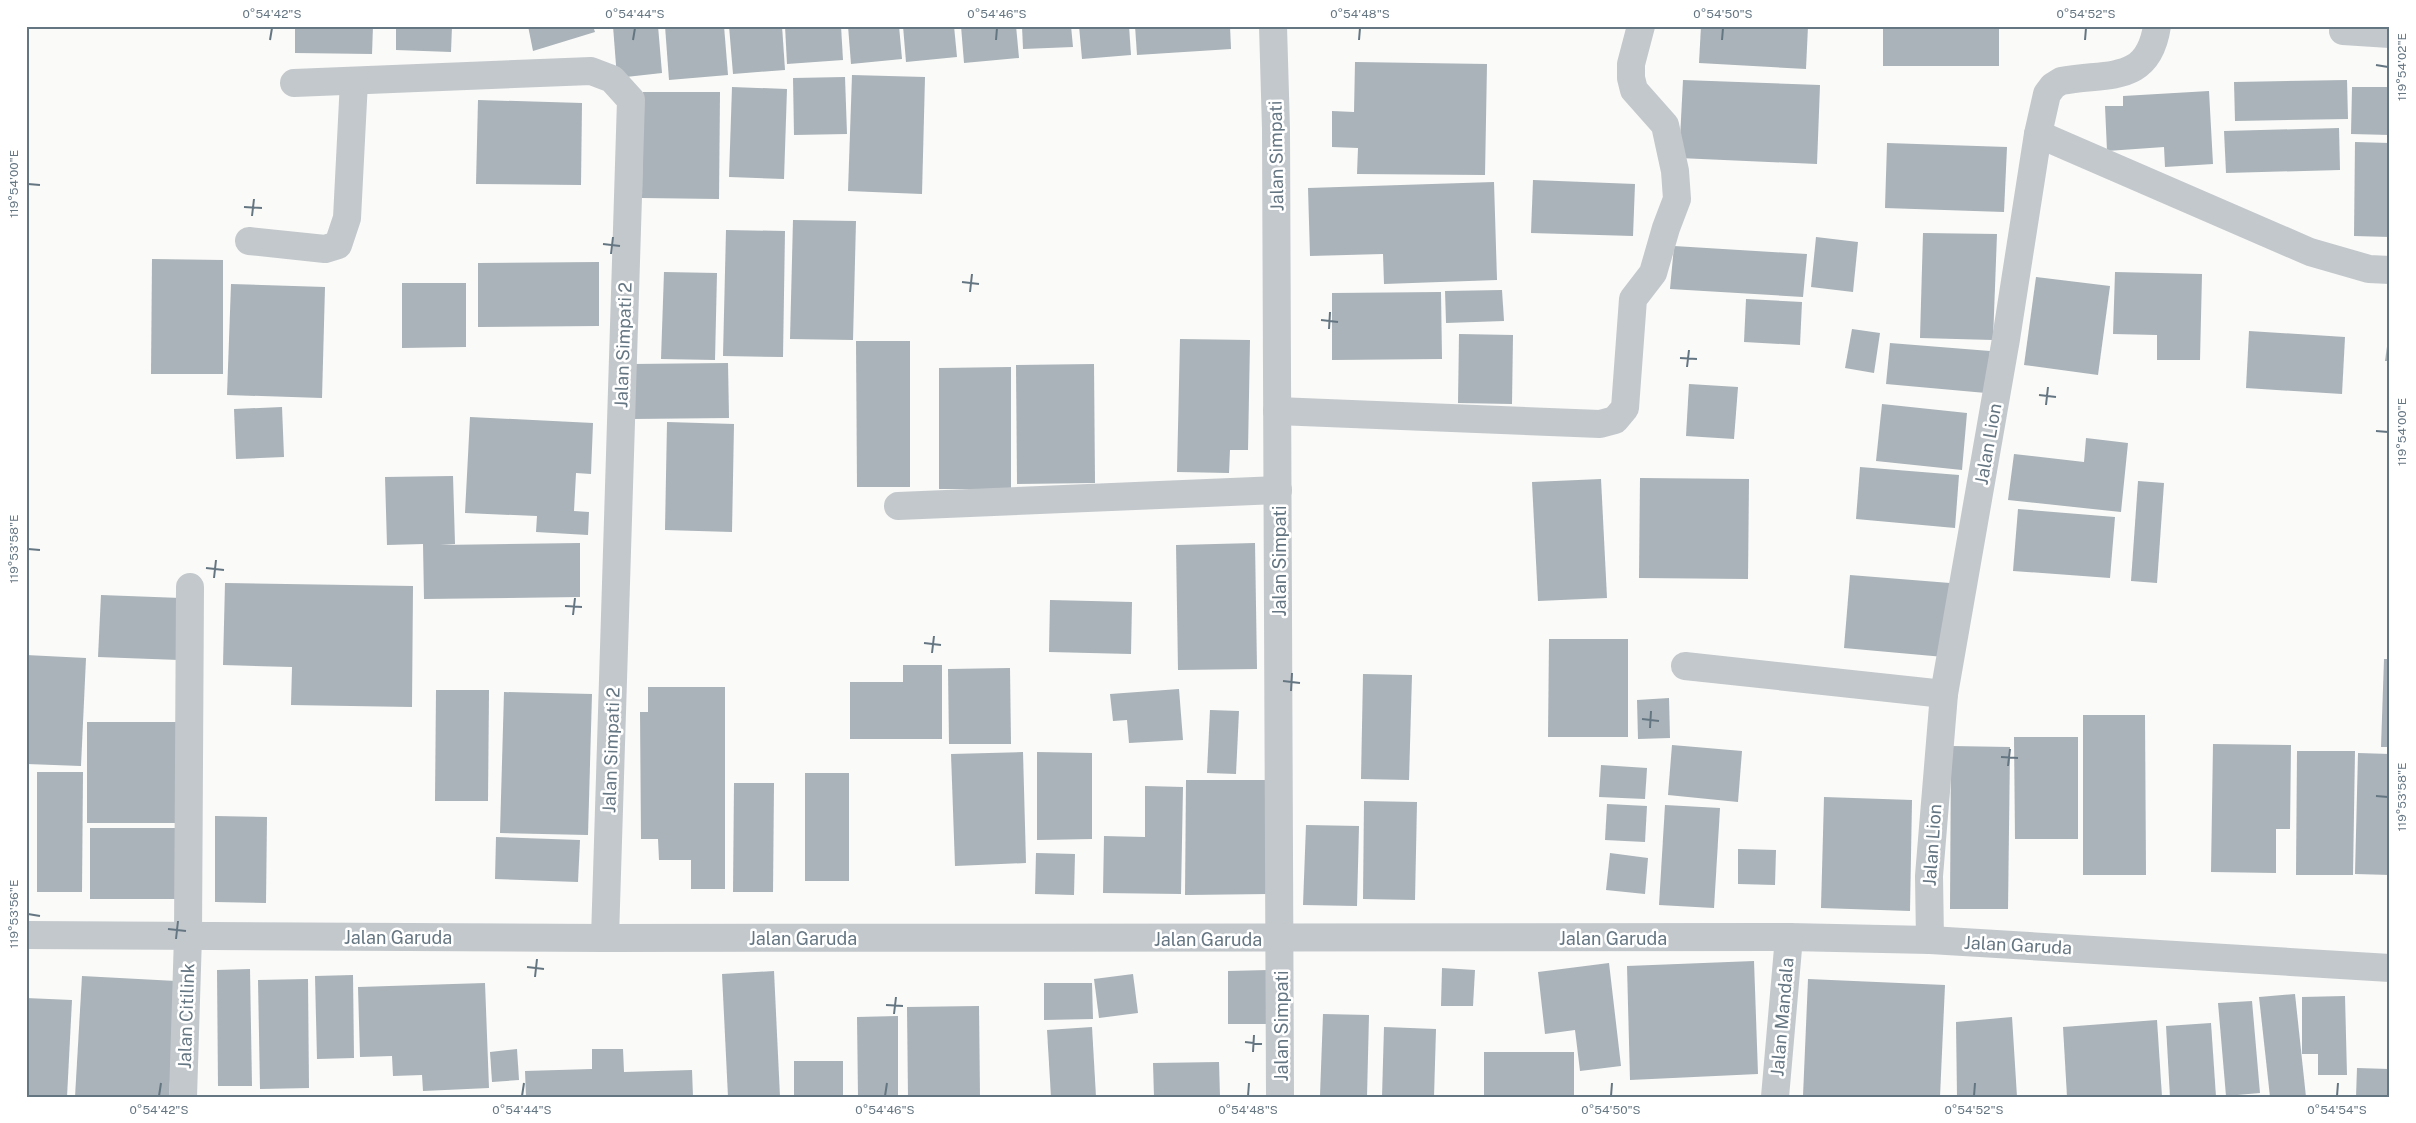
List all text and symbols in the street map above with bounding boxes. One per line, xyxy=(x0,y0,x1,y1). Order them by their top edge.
text: 0°54'42"S xyxy=(243,7,301,21)
text: 0°54'44"S xyxy=(605,7,665,21)
text: 0°54'46"S xyxy=(967,7,1027,21)
text: 0°54'48"S xyxy=(1330,7,1390,21)
text: 0°54'50"S xyxy=(1693,7,1753,21)
text: 0°54'52"S xyxy=(2056,7,2116,21)
text: 119°54'02"E xyxy=(2395,33,2409,101)
street label: Jalan Simpati xyxy=(1265,100,1287,212)
text: 119°54'00"E xyxy=(7,150,21,218)
street label: Jalan Simpati 2 xyxy=(610,282,636,408)
text: 119°54'00"E xyxy=(2395,398,2409,466)
street label: Jalan Lion xyxy=(1971,402,2005,486)
street label: Jalan Simpati xyxy=(1269,506,1290,616)
text: 119°53'58"E xyxy=(7,514,21,584)
street label: Jalan Simpati 2 xyxy=(598,687,624,813)
text: 119°53'58"E xyxy=(2395,762,2409,832)
street label: Jalan Lion xyxy=(1919,803,1945,887)
text: 119°53'56"E xyxy=(7,880,21,948)
street label: Jalan Garuda xyxy=(344,927,452,948)
street label: Jalan Garuda xyxy=(749,928,857,949)
street label: Jalan Garuda xyxy=(1559,928,1667,949)
street label: Jalan Garuda xyxy=(1154,929,1262,950)
street label: Jalan Garuda xyxy=(1963,932,2073,958)
street label: Jalan Mandala xyxy=(1766,957,1798,1077)
street label: Jalan Citilink xyxy=(174,963,198,1069)
street label: Jalan Simpati xyxy=(1271,971,1292,1081)
text: 0°54'42"S xyxy=(130,1103,188,1117)
text: 0°54'44"S xyxy=(492,1103,552,1117)
text: 0°54'46"S xyxy=(855,1103,915,1117)
text: 0°54'48"S xyxy=(1218,1103,1278,1117)
text: 0°54'50"S xyxy=(1581,1103,1641,1117)
text: 0°54'52"S xyxy=(1944,1103,2004,1117)
text: 0°54'54"S xyxy=(2307,1103,2367,1117)

